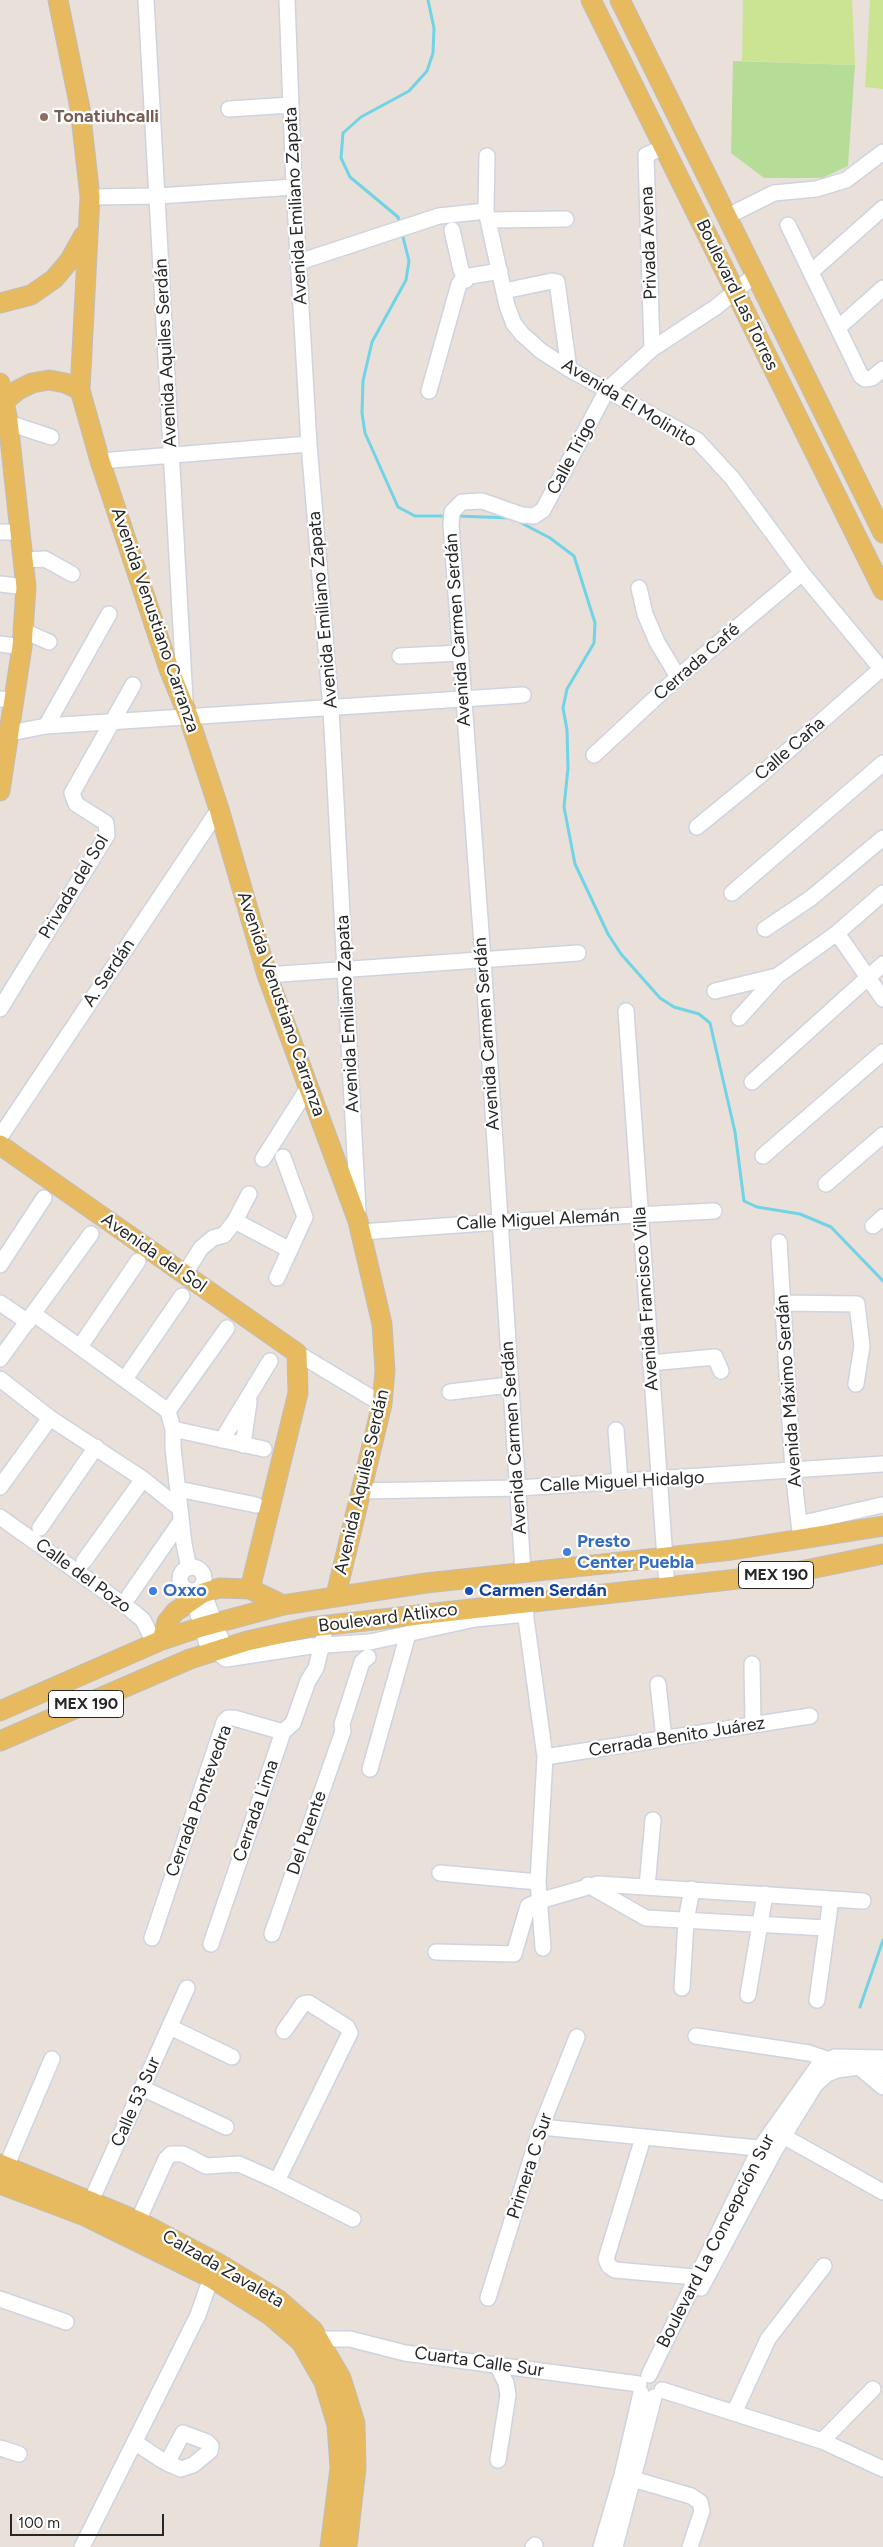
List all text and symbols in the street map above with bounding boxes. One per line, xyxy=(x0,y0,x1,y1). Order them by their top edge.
place label: Tonatiuhcalli xyxy=(54,106,159,128)
street label: Avenida Emiliano Zapata xyxy=(280,106,312,306)
marker: Tonatiuhcalli xyxy=(38,111,50,123)
street label: Privada Avena xyxy=(636,186,662,300)
street label: Boulevard Las Torres xyxy=(691,216,783,374)
street label: Avenida Aquiles Serdán xyxy=(150,258,182,448)
street label: Avenida El Molinito xyxy=(558,354,700,452)
street label: Calle Trigo xyxy=(543,414,601,498)
street label: Avenida Venustiano Carranza xyxy=(106,505,204,735)
street label: Avenida Emiliano Zapata xyxy=(304,510,342,710)
street label: Avenida Carmen Serdán xyxy=(440,533,476,727)
street label: Cerrada Café xyxy=(650,619,744,705)
street label: Calle Caña xyxy=(751,713,829,785)
street label: Privada del Sol xyxy=(35,831,113,943)
street label: Avenida Venustiano Carranza xyxy=(232,889,330,1119)
street label: Avenida Emiliano Zapata xyxy=(332,914,364,1114)
street label: A. Serdán xyxy=(78,935,140,1011)
street label: Avenida Carmen Serdán xyxy=(469,937,505,1131)
street label: Calle Miguel Alemán xyxy=(456,1205,620,1235)
street label: Avenida Francisco Villa xyxy=(629,1206,663,1392)
street label: Avenida del Sol xyxy=(97,1209,211,1297)
street label: Avenida Máximo Serdán xyxy=(771,1294,807,1488)
street label: Avenida Carmen Serdán xyxy=(496,1341,532,1535)
street label: Avenida Aquiles Serdán xyxy=(330,1387,394,1577)
street label: Calle Miguel Hidalgo xyxy=(539,1467,705,1497)
place label: Presto Center Puebla xyxy=(577,1531,694,1574)
street label: Calle del Pozo xyxy=(31,1534,135,1618)
marker: Presto Center Puebla xyxy=(561,1546,573,1558)
road number: MEX 190 xyxy=(738,1562,814,1588)
place label: Oxxo xyxy=(163,1580,207,1602)
place label: Carmen Serdán xyxy=(479,1580,607,1602)
marker: Oxxo xyxy=(147,1585,159,1597)
marker: Carmen Serdán xyxy=(463,1585,475,1597)
street label: Boulevard Atlixco xyxy=(317,1599,459,1637)
road number: MEX 190 xyxy=(48,1690,124,1718)
street label: Cerrada Benito Juárez xyxy=(587,1712,767,1762)
street label: Cerrada Pontevedra xyxy=(161,1722,237,1880)
street label: Cerrada Lima xyxy=(228,1757,284,1865)
street label: Del Puente xyxy=(283,1788,331,1878)
street label: Calle 53 Sur xyxy=(107,2054,165,2150)
street label: Primera C Sur xyxy=(503,2110,557,2222)
street label: Boulevard La Concepción Sur xyxy=(653,2130,779,2352)
street label: Calzada Zavaleta xyxy=(158,2225,288,2313)
street label: Cuarta Calle Sur xyxy=(413,2342,545,2382)
scale bar xyxy=(12,2504,166,2536)
text: 100 m xyxy=(18,2514,60,2532)

